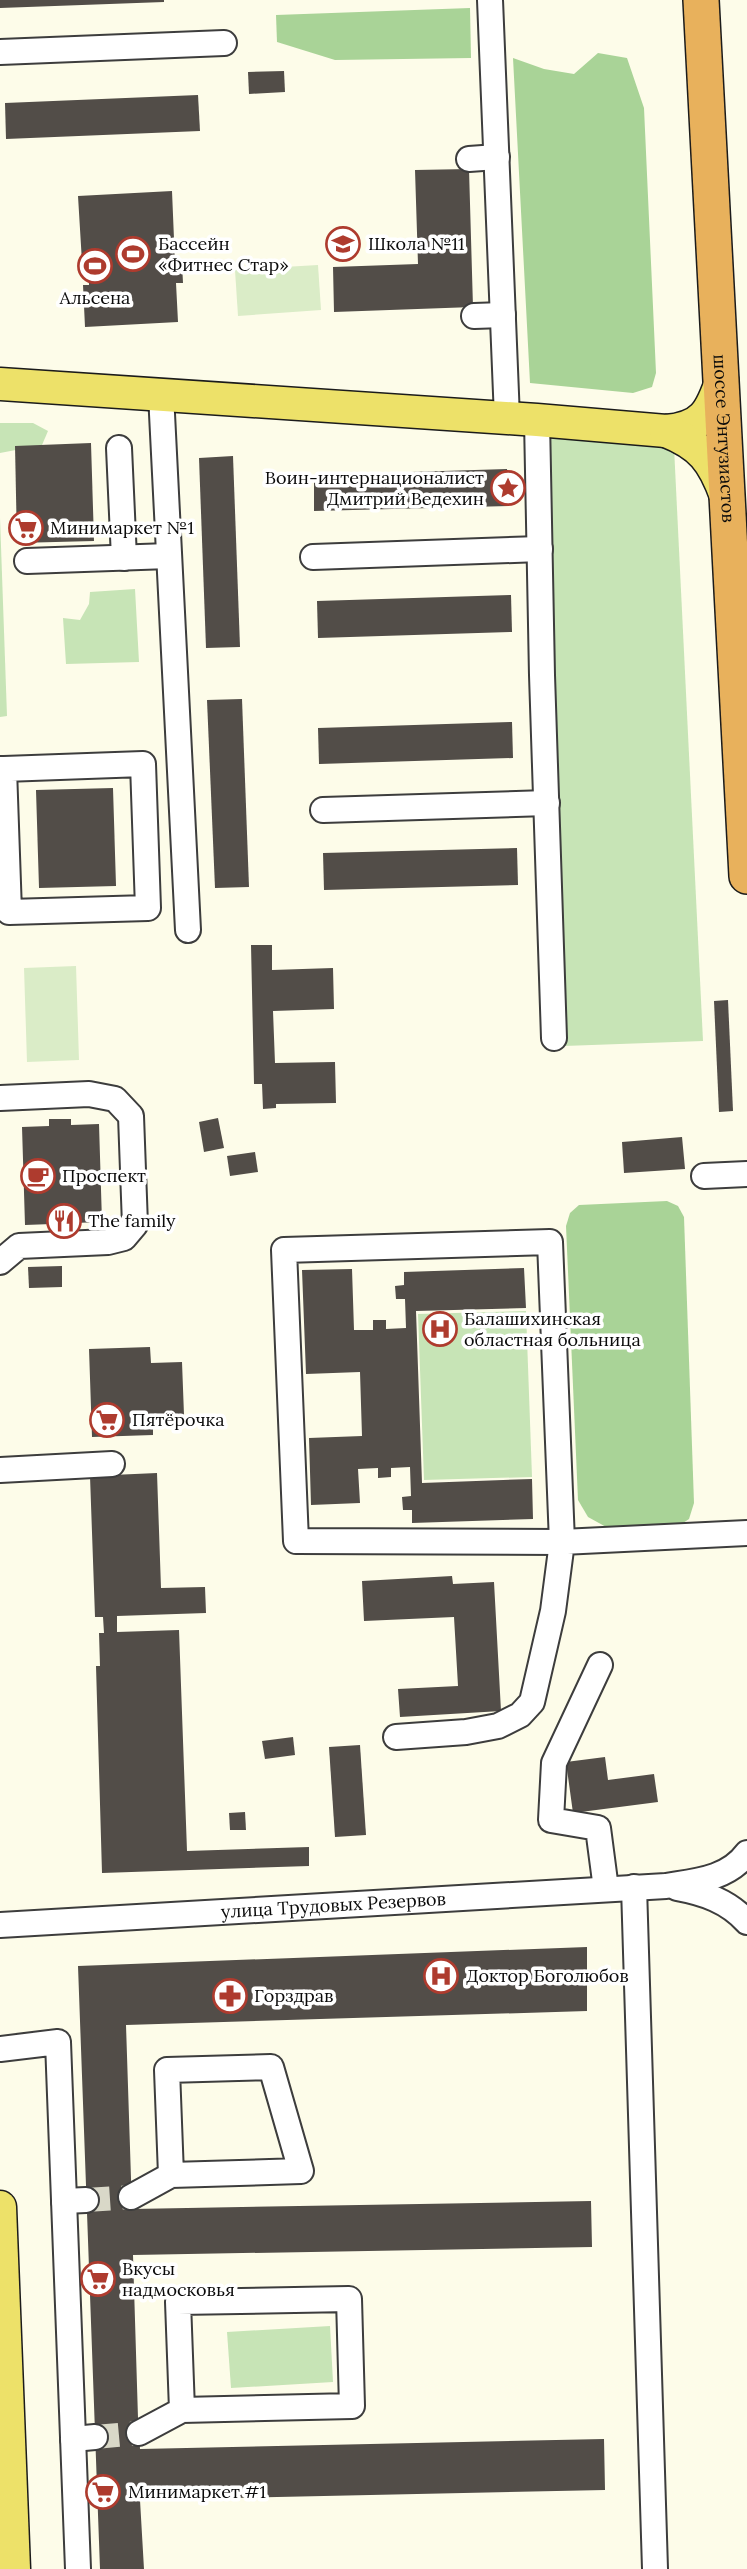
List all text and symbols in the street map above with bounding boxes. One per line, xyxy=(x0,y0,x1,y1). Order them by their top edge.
school or university icon: Школа №11 xyxy=(324,225,362,263)
place label: Бассейн «Фитнес Стар» xyxy=(158,232,289,276)
place label: Школа №11 xyxy=(368,232,465,255)
sports icon: Бассейн «Фитнес Стар» xyxy=(114,235,152,273)
sports icon: Альсена xyxy=(76,247,114,285)
place label: Альсена xyxy=(59,286,130,309)
street label: шоссе Энтузиастов xyxy=(709,354,740,523)
place label: Воин-интернационалист Дмитрий Ведехин xyxy=(265,466,484,510)
place icon: Воин-интернационалист Дмитрий Ведехин xyxy=(489,469,527,507)
supermarket icon: Минимаркет №1 xyxy=(7,509,45,547)
place label: Минимаркет №1 xyxy=(50,516,194,539)
cafe icon: Проспект xyxy=(19,1157,57,1195)
place label: Проспект xyxy=(62,1164,146,1187)
restaurant icon: The family xyxy=(45,1202,83,1240)
place label: The family xyxy=(88,1209,176,1232)
place label: Балашихинская областная больница xyxy=(464,1307,641,1351)
hospital icon: Балашихинская областная больница xyxy=(421,1310,459,1348)
supermarket icon: Пятёрочка xyxy=(88,1401,126,1439)
place label: Пятёрочка xyxy=(132,1408,224,1431)
street label: улица Трудовых Резервов xyxy=(220,1887,446,1923)
hospital icon: Доктор Боголюбов xyxy=(422,1957,460,1995)
place label: Доктор Боголюбов xyxy=(466,1964,629,1987)
pharmacy icon: Горздрав xyxy=(211,1977,249,2015)
place label: Горздрав xyxy=(254,1984,333,2007)
place label: Вкусы надмосковья xyxy=(122,2257,235,2301)
supermarket icon: Вкусы надмосковья xyxy=(79,2260,117,2298)
supermarket icon: Минимаркет #1 xyxy=(84,2473,122,2511)
place label: Минимаркет #1 xyxy=(128,2480,266,2503)

